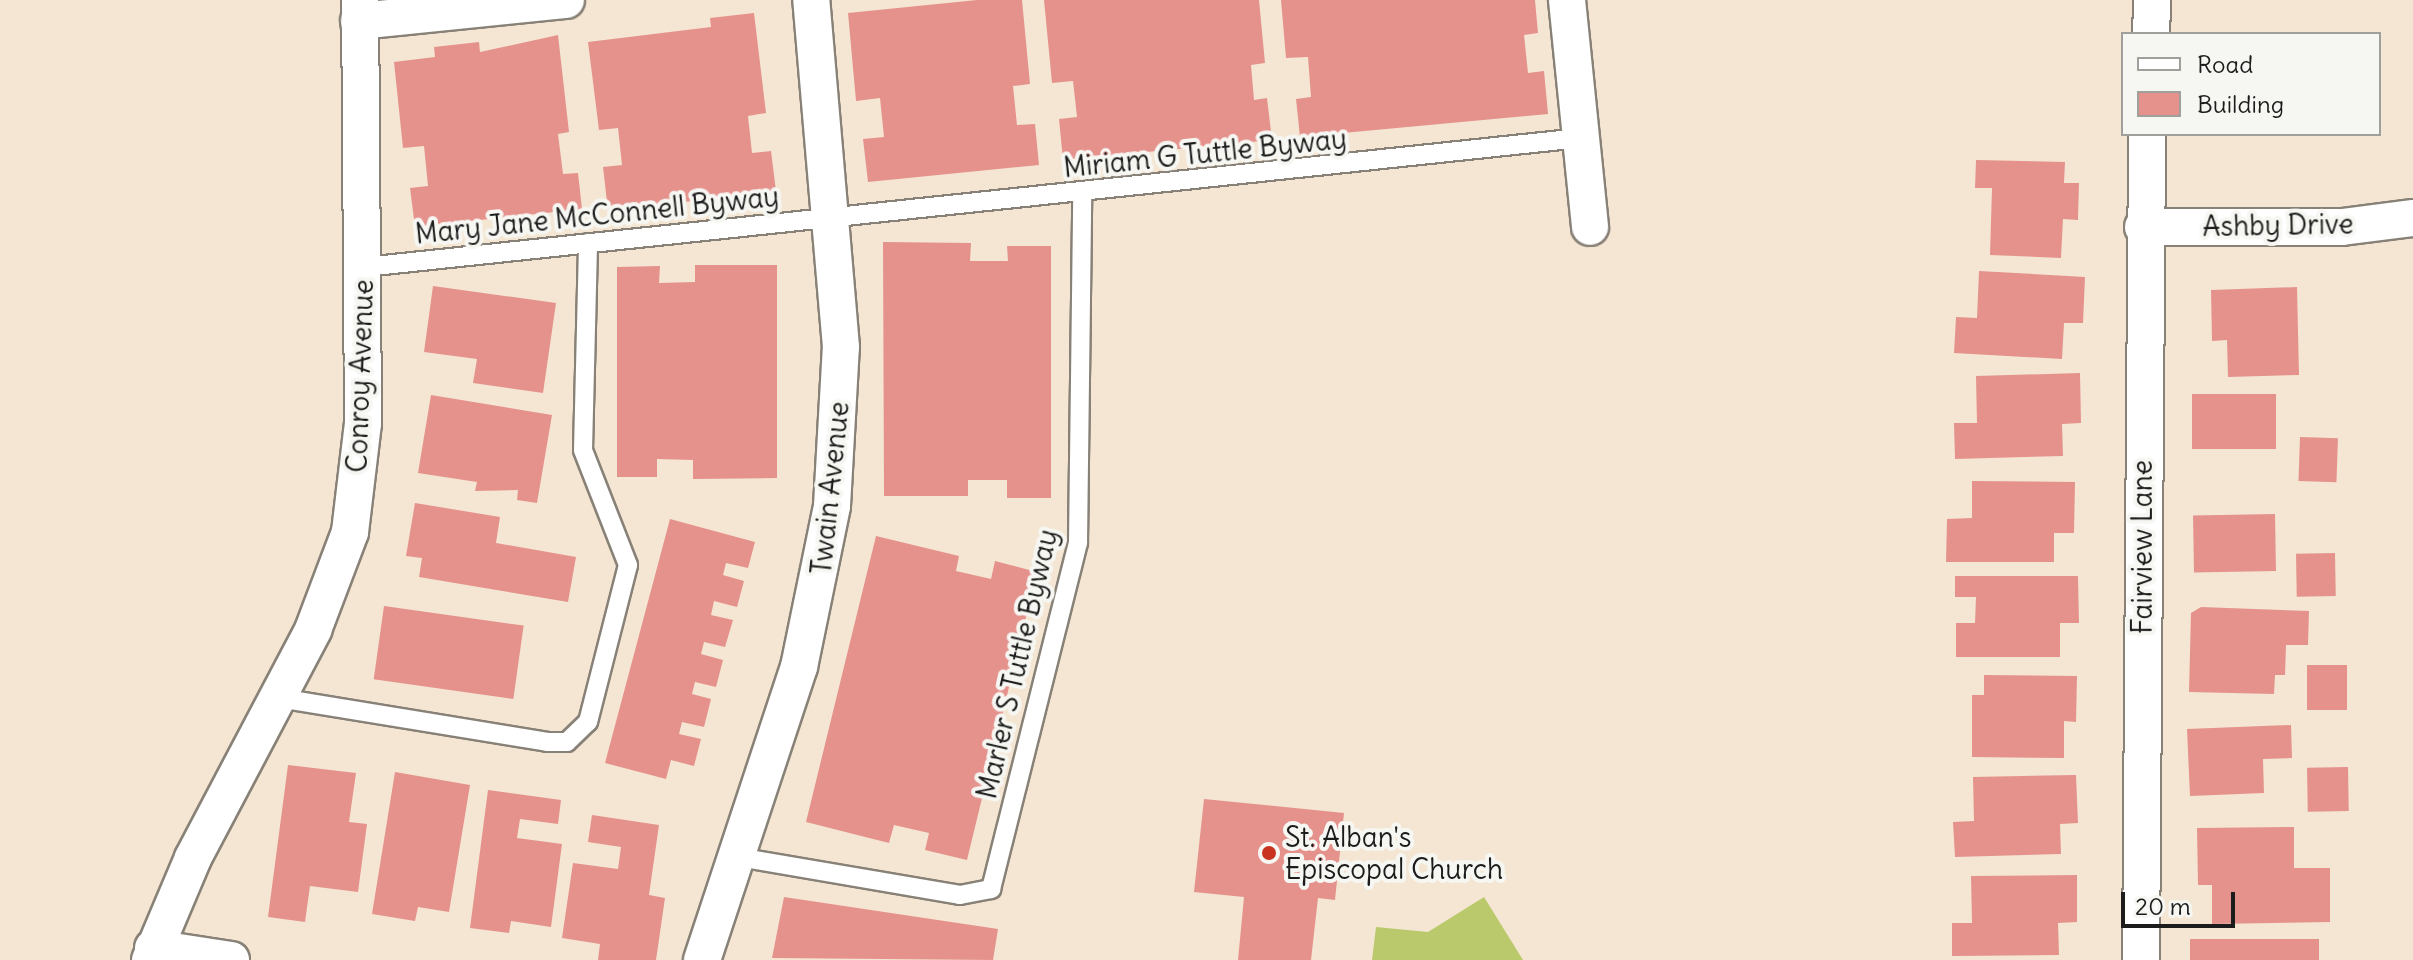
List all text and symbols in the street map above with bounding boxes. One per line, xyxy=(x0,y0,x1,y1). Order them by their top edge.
legend xyxy=(2121,32,2381,136)
text: Road xyxy=(2197,49,2253,79)
text: Building xyxy=(2197,89,2284,119)
street label: Miriam G Tuttle Byway xyxy=(1062,121,1348,185)
street label: Mary Jane McConnell Byway xyxy=(413,179,781,251)
street label: Ashby Drive xyxy=(2202,207,2354,243)
street label: Conroy Avenue xyxy=(340,279,380,473)
street label: Twain Avenue xyxy=(804,400,856,576)
street label: Fairview Lane xyxy=(2125,460,2159,634)
street label: Marler S Tuttle Byway xyxy=(970,526,1064,802)
place label: St. Alban's Episcopal Church xyxy=(1285,820,1503,886)
marker: St. Alban's Episcopal Church xyxy=(1260,844,1278,862)
scale bar xyxy=(2125,876,2239,926)
text: 20 m xyxy=(2135,891,2191,921)

